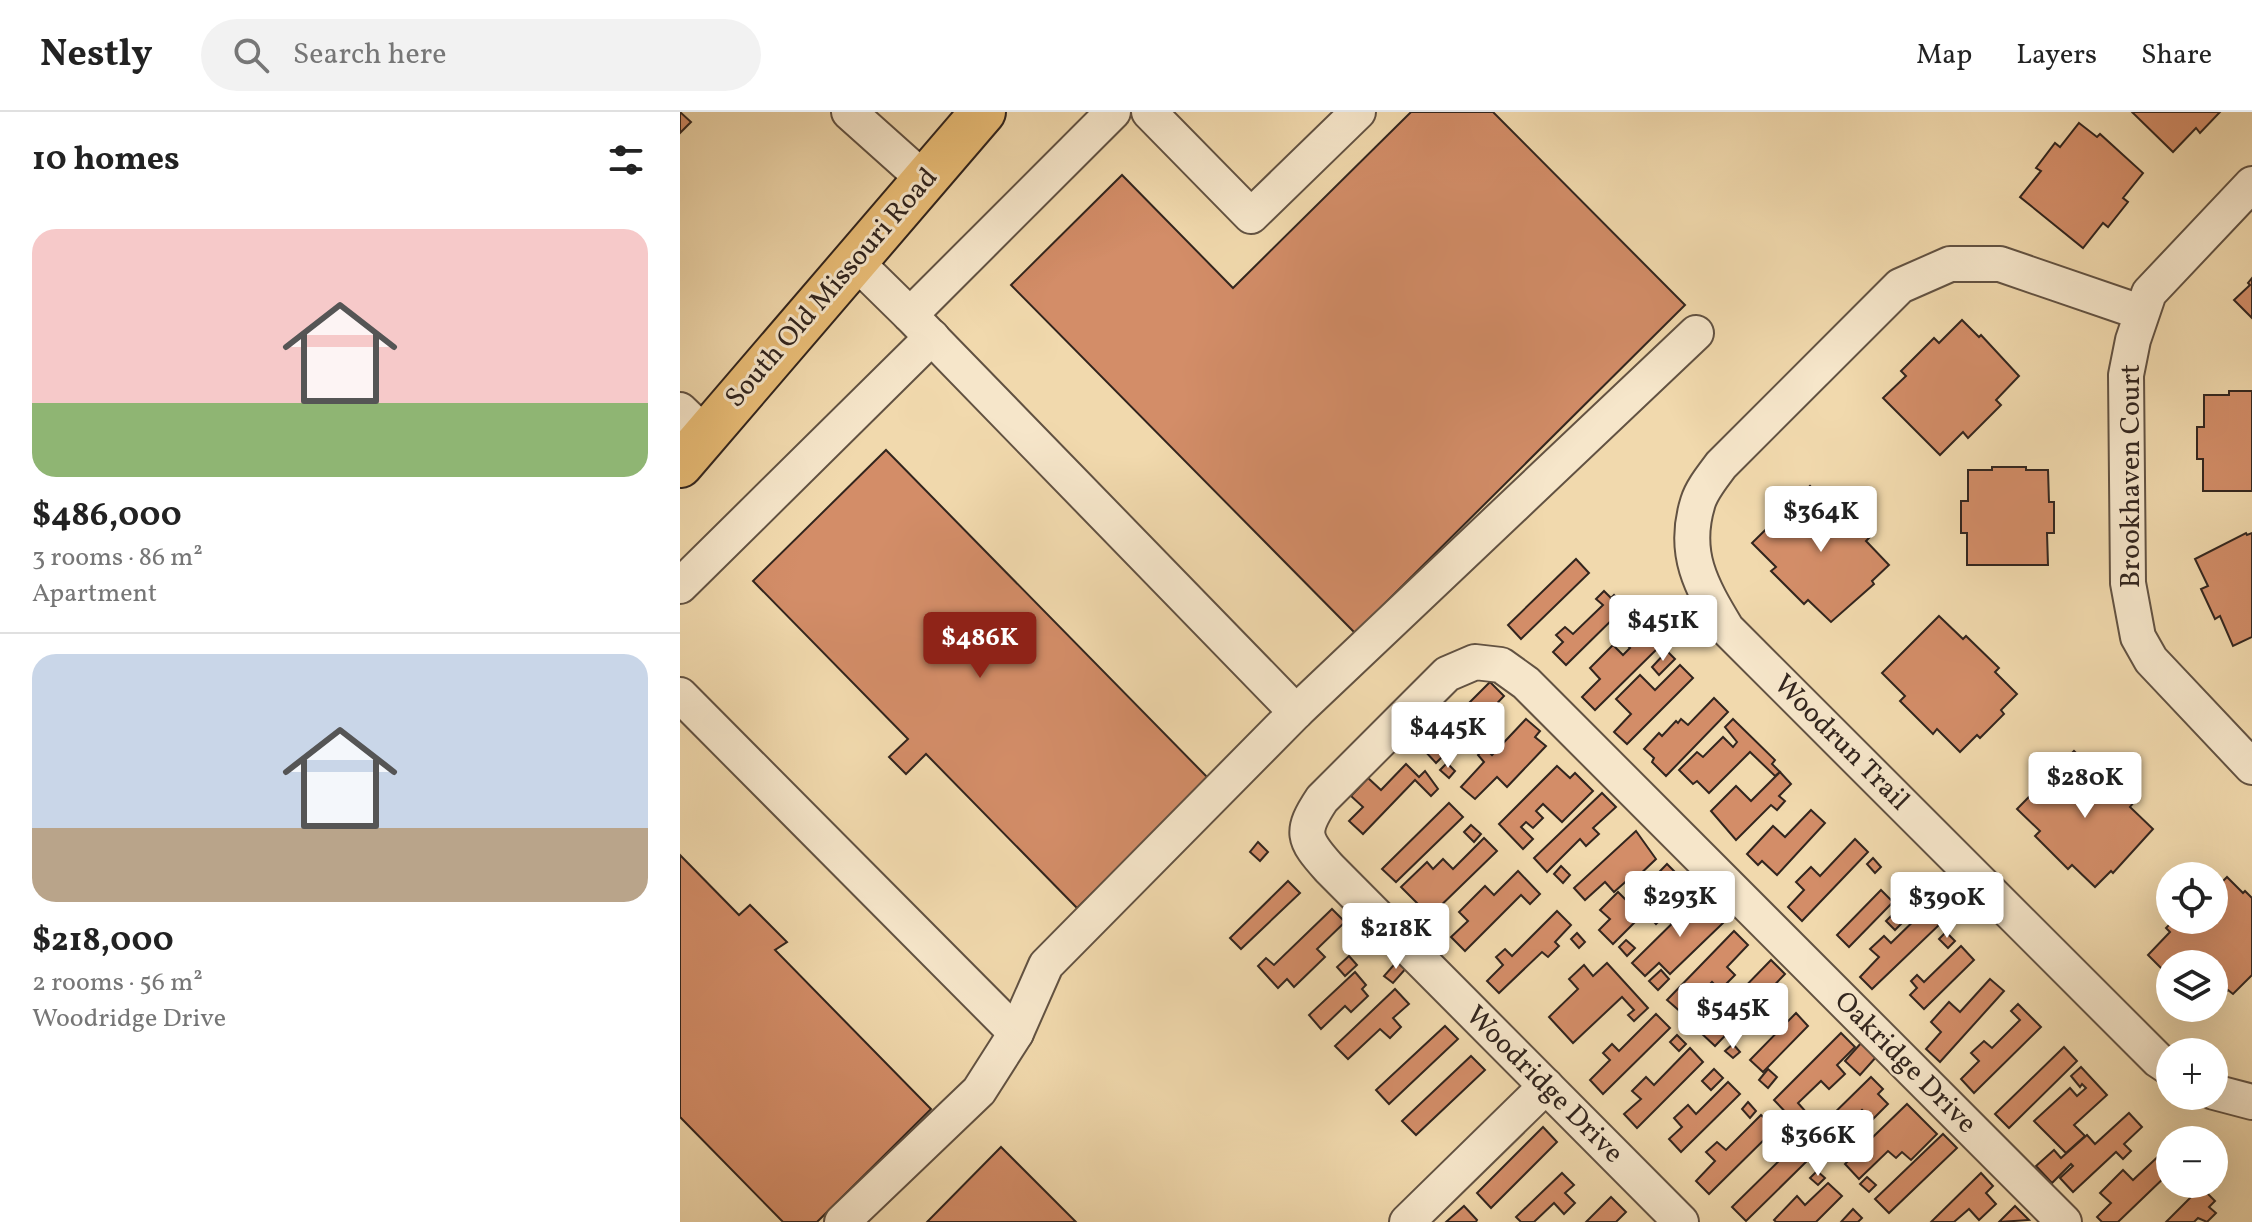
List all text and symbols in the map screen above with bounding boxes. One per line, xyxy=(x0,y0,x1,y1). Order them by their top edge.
search box xyxy=(201,19,761,91)
text: Nestly xyxy=(40,29,153,82)
icon: search xyxy=(229,33,273,77)
text: Search here xyxy=(293,34,446,76)
text: Map xyxy=(1916,36,1972,75)
text: Layers xyxy=(2016,36,2097,75)
text: Share xyxy=(2141,36,2212,75)
text: 10 homes xyxy=(32,137,180,184)
icon: filters xyxy=(604,138,648,182)
street label: South Old Missouri Road xyxy=(717,159,947,417)
icon: home xyxy=(268,281,412,425)
street label: Brookhaven Court xyxy=(2112,364,2151,588)
pin: $364K xyxy=(1765,486,1877,554)
text: $486,000 xyxy=(32,493,182,540)
text: $364K xyxy=(1783,494,1859,530)
text: 3 rooms · 86 m² xyxy=(32,540,203,576)
text: Apartment xyxy=(32,576,157,612)
pin: $451K xyxy=(1607,595,1719,663)
text: $451K xyxy=(1627,603,1699,639)
pin: $486K xyxy=(924,612,1036,680)
text: $486K xyxy=(941,620,1019,656)
street label: Woodrun Trail xyxy=(1764,666,1918,820)
pin: $445K xyxy=(1392,702,1504,770)
icon: home xyxy=(268,706,412,850)
text: $445K xyxy=(1410,710,1486,746)
pin: $280K xyxy=(2029,752,2141,820)
text: $280K xyxy=(2046,760,2124,796)
map controls xyxy=(2156,862,2228,1198)
button: locate xyxy=(2156,862,2228,934)
pin: $293K xyxy=(1624,871,1736,939)
pin: $390K xyxy=(1891,872,2003,940)
text: $293K xyxy=(1643,879,1717,915)
text: $390K xyxy=(1909,880,1985,916)
pin: $218K xyxy=(1340,903,1452,971)
text: $218K xyxy=(1360,911,1432,947)
text: $218,000 xyxy=(32,918,174,965)
button: layers xyxy=(2156,950,2228,1022)
text: 2 rooms · 56 m² xyxy=(32,965,203,1001)
pin: $545K xyxy=(1677,983,1789,1051)
street label: Oakridge Drive xyxy=(1825,983,1985,1143)
text: $545K xyxy=(1696,991,1770,1027)
street label: Woodridge Drive xyxy=(1456,997,1632,1173)
text: Woodridge Drive xyxy=(32,1001,226,1037)
button: + xyxy=(2156,1038,2228,1110)
pin: $366K xyxy=(1762,1110,1874,1178)
text: $366K xyxy=(1780,1118,1856,1154)
button: − xyxy=(2156,1126,2228,1198)

